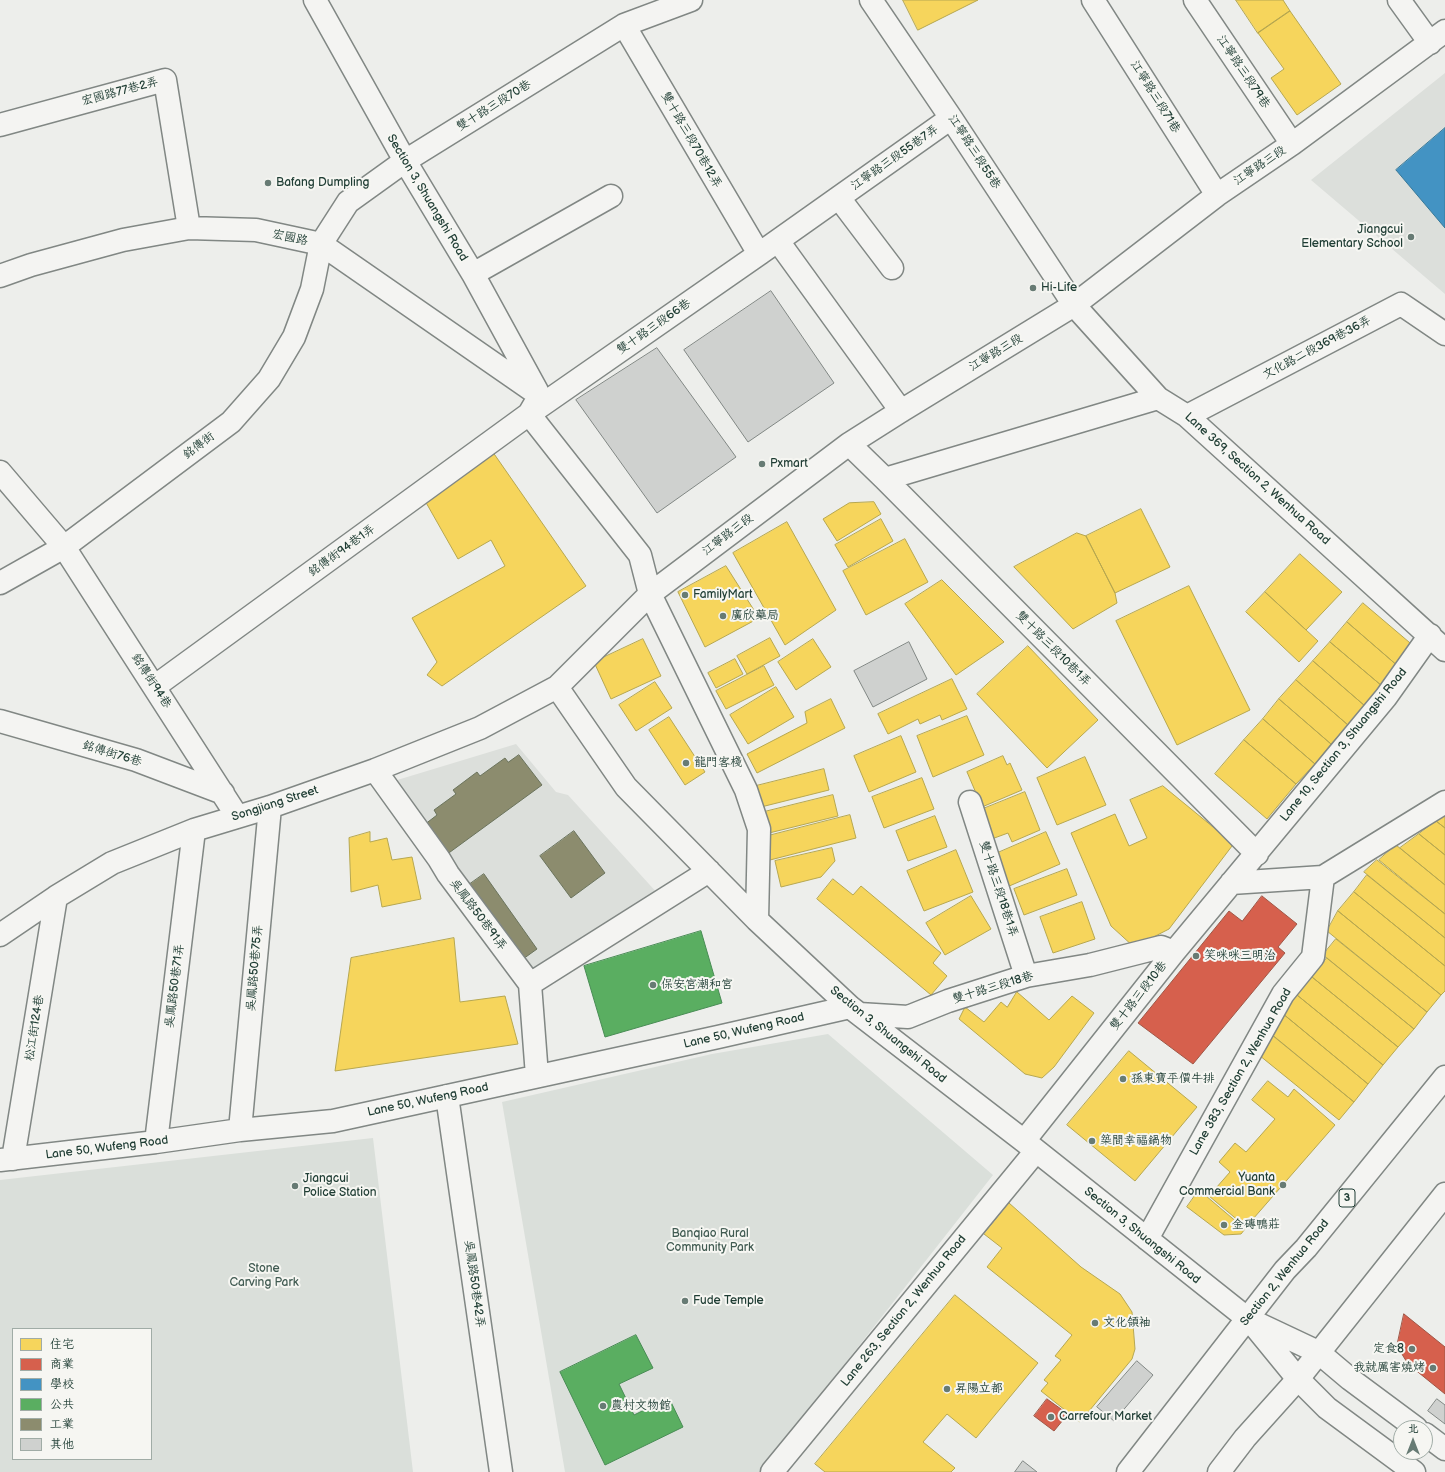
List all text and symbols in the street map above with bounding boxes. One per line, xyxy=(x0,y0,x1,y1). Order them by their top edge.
street label: 江寧路三段79巷 xyxy=(1213,33,1273,111)
street label: 江寧路三段71巷 xyxy=(1127,58,1183,136)
street label: 宏國路77巷2弄 xyxy=(80,75,160,109)
street label: 雙十路三段70巷 xyxy=(454,77,534,135)
street label: 雙十路三段70巷12弄 xyxy=(658,89,724,191)
street label: 江寧路三段55巷 xyxy=(945,112,1003,192)
street label: 江寧路三段55巷7弄 xyxy=(848,122,942,194)
street label: Section 3, Shuangshi Road xyxy=(383,132,471,264)
street label: 江寧路三段 xyxy=(1231,143,1289,189)
place label: Bafang Dumpling xyxy=(276,176,369,190)
marker: Bafang Dumpling xyxy=(263,178,273,188)
place label: Jiangcui Elementary School xyxy=(1301,223,1403,251)
street label: 宏國路 xyxy=(271,227,309,249)
marker: Jiangcui Elementary School xyxy=(1406,232,1416,242)
place label: Hi-Life xyxy=(1041,281,1077,295)
marker: Hi-Life xyxy=(1028,283,1038,293)
street label: 雙十路三段66巷 xyxy=(614,296,694,358)
street label: 文化路二段369巷36弄 xyxy=(1260,313,1374,383)
street label: 江寧路三段 xyxy=(967,331,1025,375)
street label: Lane 369, Section 2, Wenhua Road xyxy=(1181,410,1333,548)
street label: 銘傳街 xyxy=(180,429,218,463)
place label: Pxmart xyxy=(770,457,808,471)
marker: Pxmart xyxy=(757,459,767,469)
street label: 江寧路三段 xyxy=(700,511,756,559)
street label: 銘傳街94巷1弄 xyxy=(306,522,378,580)
place label: FamilyMart xyxy=(693,588,753,602)
marker: FamilyMart xyxy=(680,590,690,600)
street label: 雙十路三段10巷1弄 xyxy=(1012,608,1094,690)
place label: 廣欣藥局 xyxy=(731,609,779,623)
marker: 廣欣藥局 xyxy=(718,611,728,621)
street label: 銘傳街94巷 xyxy=(128,651,174,711)
street label: Lane 10, Section 3, Shuangshi Road xyxy=(1278,665,1410,825)
street label: 銘傳街76巷 xyxy=(81,738,143,770)
place label: 龍門客棧 xyxy=(694,756,742,770)
marker: 龍門客棧 xyxy=(681,758,691,768)
street label: Songjiang Street xyxy=(230,783,320,825)
street label: 雙十路三段18巷1弄 xyxy=(976,839,1020,939)
street label: 吳鳳路50巷91弄 xyxy=(447,877,509,953)
street label: 吳鳳路50巷75弄 xyxy=(244,924,266,1012)
street label: 吳鳳路50巷71弄 xyxy=(163,943,187,1029)
place label: 笑咪咪三明治 xyxy=(1204,949,1276,963)
marker: 笑咪咪三明治 xyxy=(1191,951,1201,961)
street label: 雙十路三段10巷 xyxy=(1108,959,1170,1033)
street label: 雙十路三段18巷 xyxy=(951,969,1035,1007)
place label: 保安宮潮和宮 xyxy=(661,978,733,992)
marker: 保安宮潮和宮 xyxy=(648,980,658,990)
street label: Section 3, Shuangshi Road xyxy=(827,984,949,1086)
street label: Lane 383, Section 2, Wenhua Road xyxy=(1187,986,1295,1158)
street label: 松江街124巷 xyxy=(23,994,47,1062)
street label: Lane 50, Wufeng Road xyxy=(682,1010,806,1052)
place label: 孫東寶平價牛排 xyxy=(1131,1072,1215,1086)
marker: 孫東寶平價牛排 xyxy=(1118,1074,1128,1084)
street label: Lane 50, Wufeng Road xyxy=(366,1080,490,1120)
street label: Lane 50, Wufeng Road xyxy=(45,1133,169,1163)
place label: 築間幸福鍋物 xyxy=(1100,1134,1172,1148)
marker: 築間幸福鍋物 xyxy=(1087,1136,1097,1146)
place label: Yuanta Commercial Bank xyxy=(1179,1171,1275,1199)
place label: Jiangcui Police Station xyxy=(303,1172,377,1200)
marker: Yuanta Commercial Bank xyxy=(1278,1180,1288,1190)
marker: Jiangcui Police Station xyxy=(290,1181,300,1191)
street label: Section 3, Shuangshi Road xyxy=(1081,1185,1203,1287)
road number: 3 xyxy=(1339,1189,1355,1207)
street label: Section 2, Wenhua Road xyxy=(1238,1217,1332,1329)
place label: 金磚鴨莊 xyxy=(1232,1218,1280,1232)
marker: 金磚鴨莊 xyxy=(1219,1220,1229,1230)
park label: Banqiao Rural Community Park xyxy=(666,1227,754,1255)
street label: Lane 263, Section 2, Wenhua Road xyxy=(838,1232,970,1390)
street label: 吳鳳路50巷42弄 xyxy=(461,1239,487,1329)
park label: Stone Carving Park xyxy=(229,1262,299,1290)
place label: Fude Temple xyxy=(693,1294,764,1308)
marker: Fude Temple xyxy=(680,1296,690,1306)
place label: 文化領袖 xyxy=(1103,1316,1151,1330)
marker: 文化領袖 xyxy=(1090,1318,1100,1328)
legend xyxy=(12,1328,152,1460)
text: 住宅 xyxy=(50,1337,74,1352)
place label: 定食8 xyxy=(1373,1342,1404,1356)
marker: 定食8 xyxy=(1407,1344,1417,1354)
text: 商業 xyxy=(50,1357,74,1372)
place label: 我就厲害燒烤 xyxy=(1353,1361,1425,1375)
marker: 我就厲害燒烤 xyxy=(1428,1363,1438,1373)
text: 學校 xyxy=(50,1377,74,1392)
place label: 昇陽立都 xyxy=(955,1382,1003,1396)
marker: 昇陽立都 xyxy=(942,1384,952,1394)
text: 公共 xyxy=(50,1397,74,1412)
place label: 農村文物館 xyxy=(611,1399,671,1413)
marker: 農村文物館 xyxy=(598,1401,608,1411)
place label: Carrefour Market xyxy=(1059,1410,1152,1424)
marker: Carrefour Market xyxy=(1046,1412,1056,1422)
text: 工業 xyxy=(50,1417,74,1432)
north arrow xyxy=(1393,1420,1433,1460)
text: 北 xyxy=(1408,1422,1419,1435)
text: 其他 xyxy=(50,1437,74,1452)

